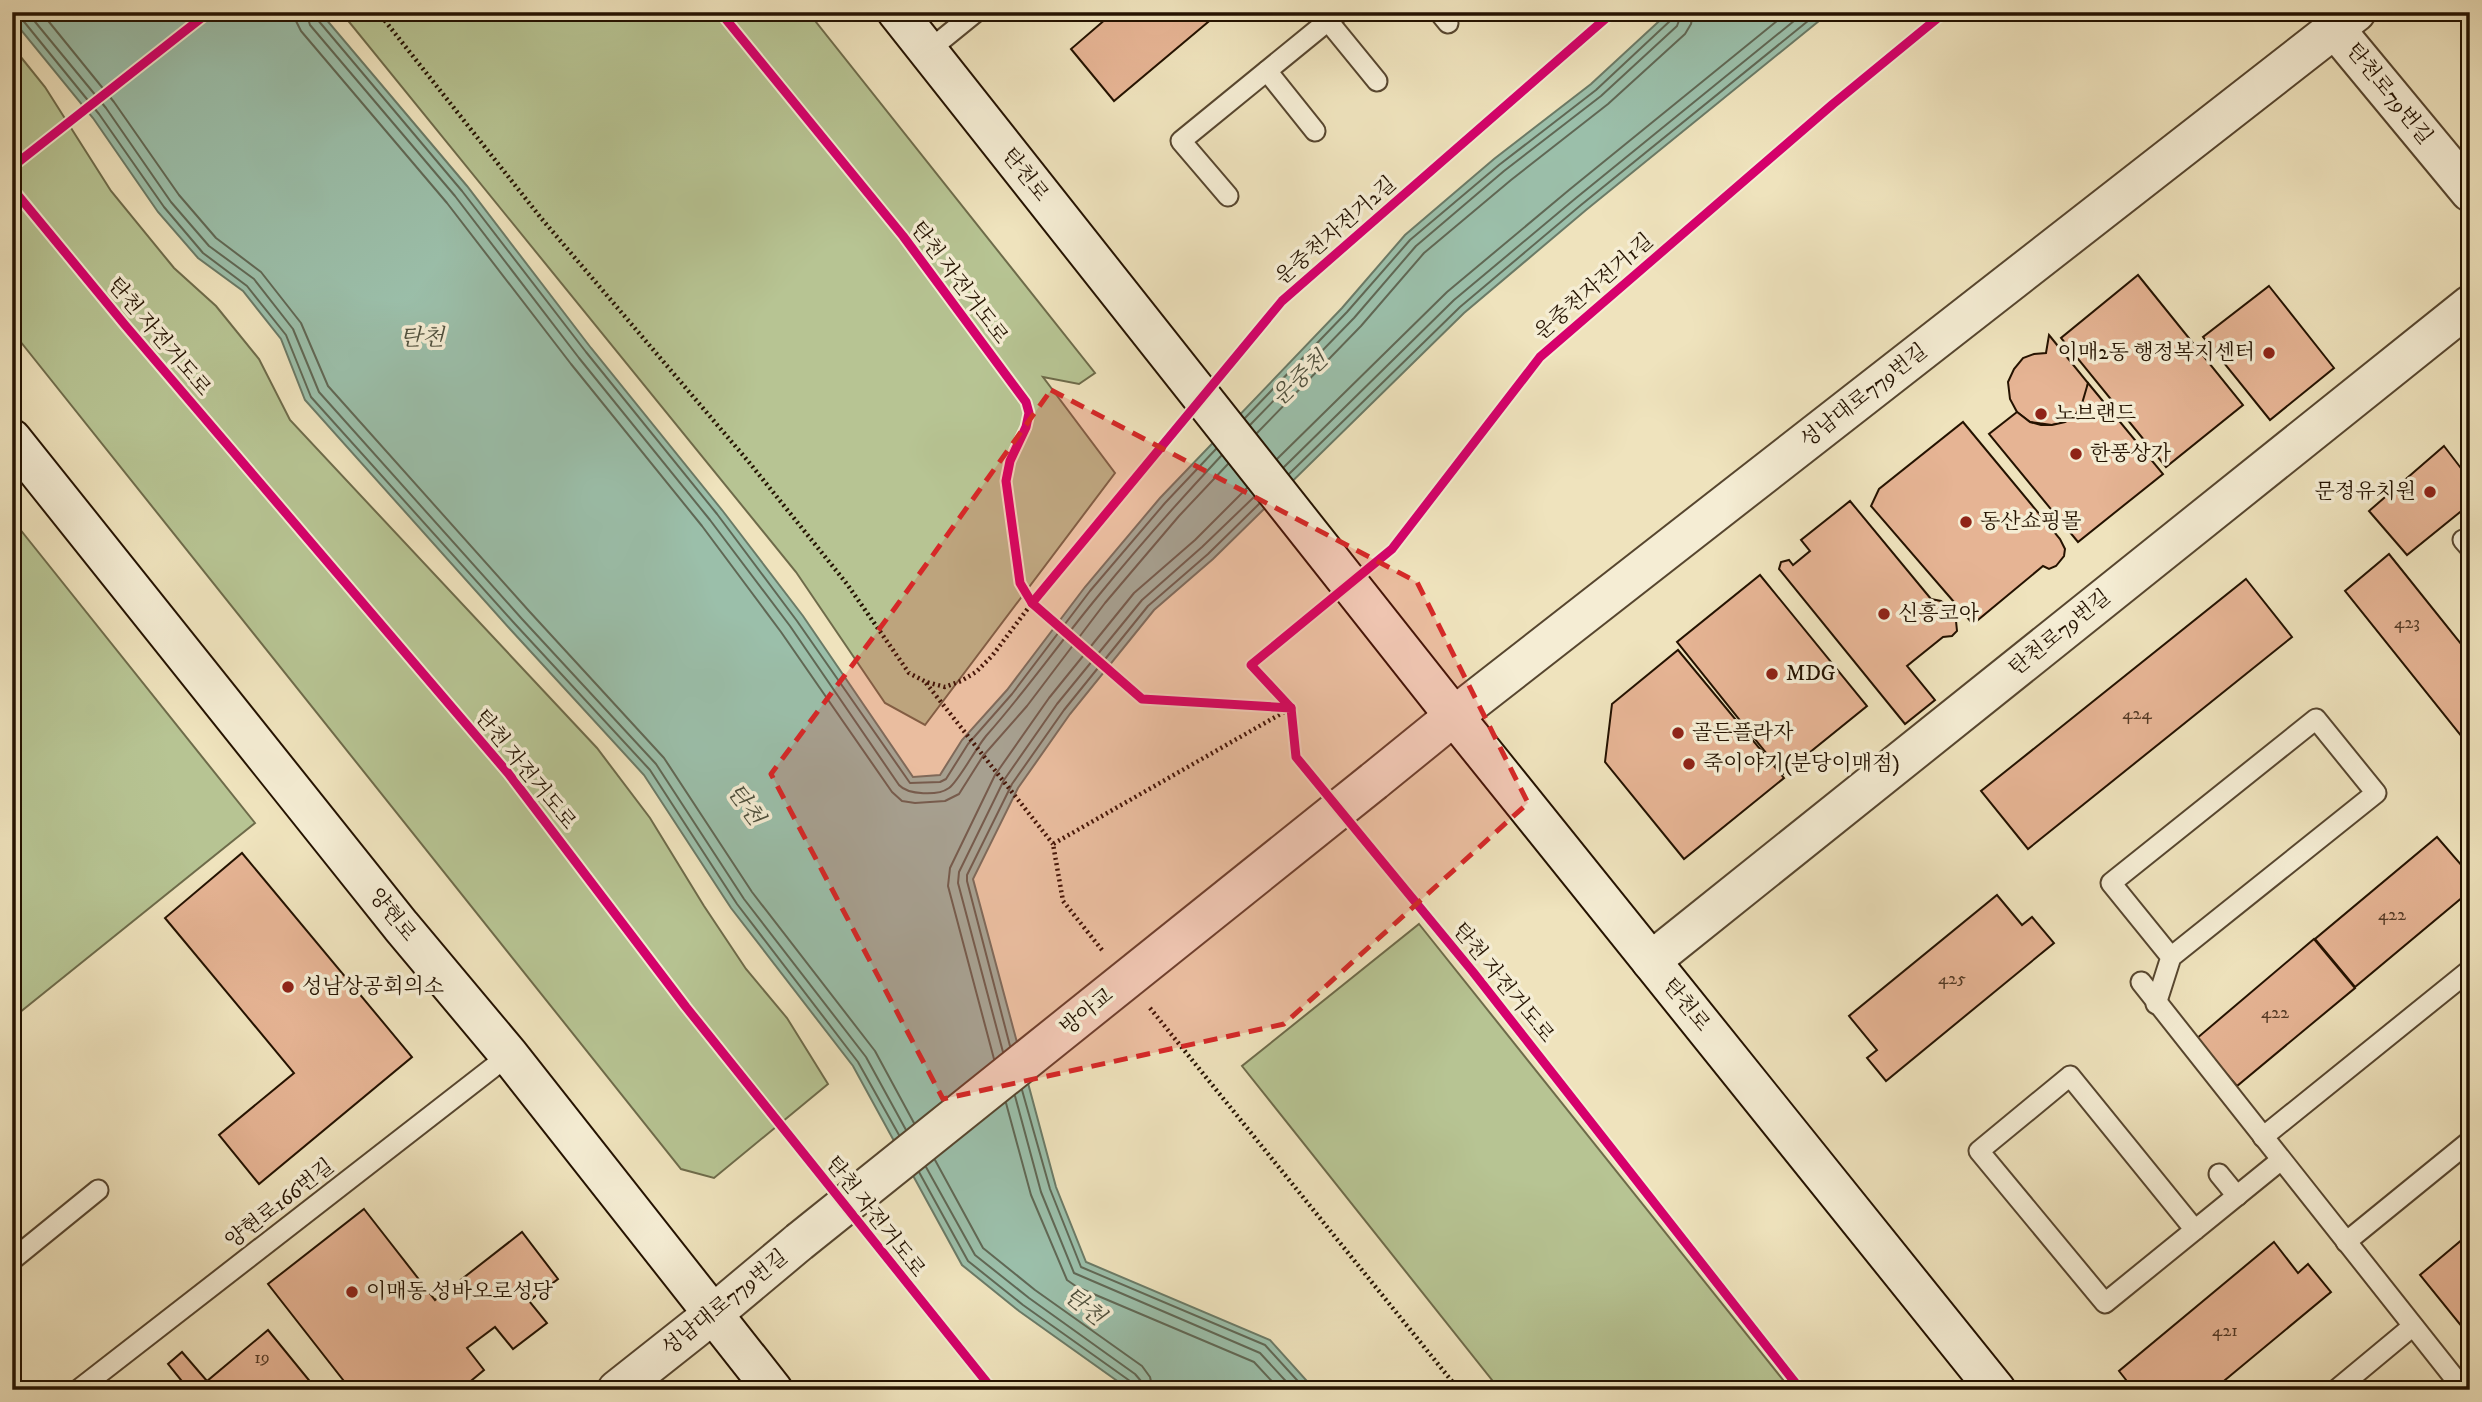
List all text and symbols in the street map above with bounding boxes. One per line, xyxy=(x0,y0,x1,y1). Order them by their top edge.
street label: 탄천로79번길 xyxy=(2340,38,2438,150)
street label: 탄천로 xyxy=(996,143,1054,207)
street label: 운중천자전거2길 xyxy=(1270,171,1402,291)
street label: 탄천 자전거도로 xyxy=(905,217,1013,349)
street label: 운중천자전거1길 xyxy=(1529,228,1659,346)
street label: 탄천 자전거도로 xyxy=(102,273,216,401)
water label: 탄천 xyxy=(400,324,446,353)
street label: 성남대로779번길 xyxy=(1795,338,1933,454)
place label: 이매2동 행정복지센터 xyxy=(2058,340,2255,366)
water label: 운중천 xyxy=(1266,344,1336,412)
marker: 이매2동 행정복지센터 xyxy=(2261,345,2277,361)
place label: 노브랜드 xyxy=(2055,401,2136,427)
marker: 노브랜드 xyxy=(2033,406,2049,422)
place label: 한풍상가 xyxy=(2090,441,2172,467)
marker: 한풍상가 xyxy=(2068,446,2084,462)
place label: 문정유치원 xyxy=(2315,479,2416,505)
marker: 문정유치원 xyxy=(2422,484,2438,500)
place label: 동산쇼핑몰 xyxy=(1980,509,2081,535)
marker: 동산쇼핑몰 xyxy=(1958,514,1974,530)
street label: 탄천로79번길 xyxy=(2004,584,2116,682)
place label: 신흥코아 xyxy=(1898,601,1980,627)
marker: 신흥코아 xyxy=(1876,606,1892,622)
house number: 423 xyxy=(2394,612,2420,634)
place label: MDG xyxy=(1786,661,1836,687)
marker: MDG xyxy=(1764,666,1780,682)
house number: 424 xyxy=(2122,703,2152,725)
street label: 탄천 자전거도로 xyxy=(469,705,581,835)
place label: 골든플라자 xyxy=(1692,720,1794,746)
marker: 골든플라자 xyxy=(1670,725,1686,741)
place label: 죽이야기(분당이매점) xyxy=(1703,751,1900,777)
marker: 죽이야기(분당이매점) xyxy=(1681,756,1697,772)
water label: 탄천 xyxy=(720,779,771,833)
street label: 양현로 xyxy=(363,883,421,947)
house number: 422 xyxy=(2378,904,2406,926)
street label: 탄천 자전거도로 xyxy=(1447,918,1559,1048)
house number: 425 xyxy=(1938,968,1966,990)
street label: 탄천로 xyxy=(1657,973,1715,1037)
place label: 성남상공회의소 xyxy=(302,974,444,1000)
marker: 성남상공회의소 xyxy=(280,979,296,995)
street label: 방아교 xyxy=(1055,983,1119,1041)
house number: 422 xyxy=(2261,1002,2289,1024)
street label: 탄천 자전거도로 xyxy=(820,1151,930,1283)
street label: 양현로166번길 xyxy=(220,1153,340,1255)
street label: 성남대로779번길 xyxy=(657,1244,793,1362)
place label: 이매동 성바오로성당 xyxy=(366,1279,554,1305)
water label: 탄천 xyxy=(1058,1282,1112,1333)
marker: 이매동 성바오로성당 xyxy=(344,1284,360,1300)
house number: 421 xyxy=(2212,1320,2238,1342)
house number: 19 xyxy=(254,1347,270,1369)

